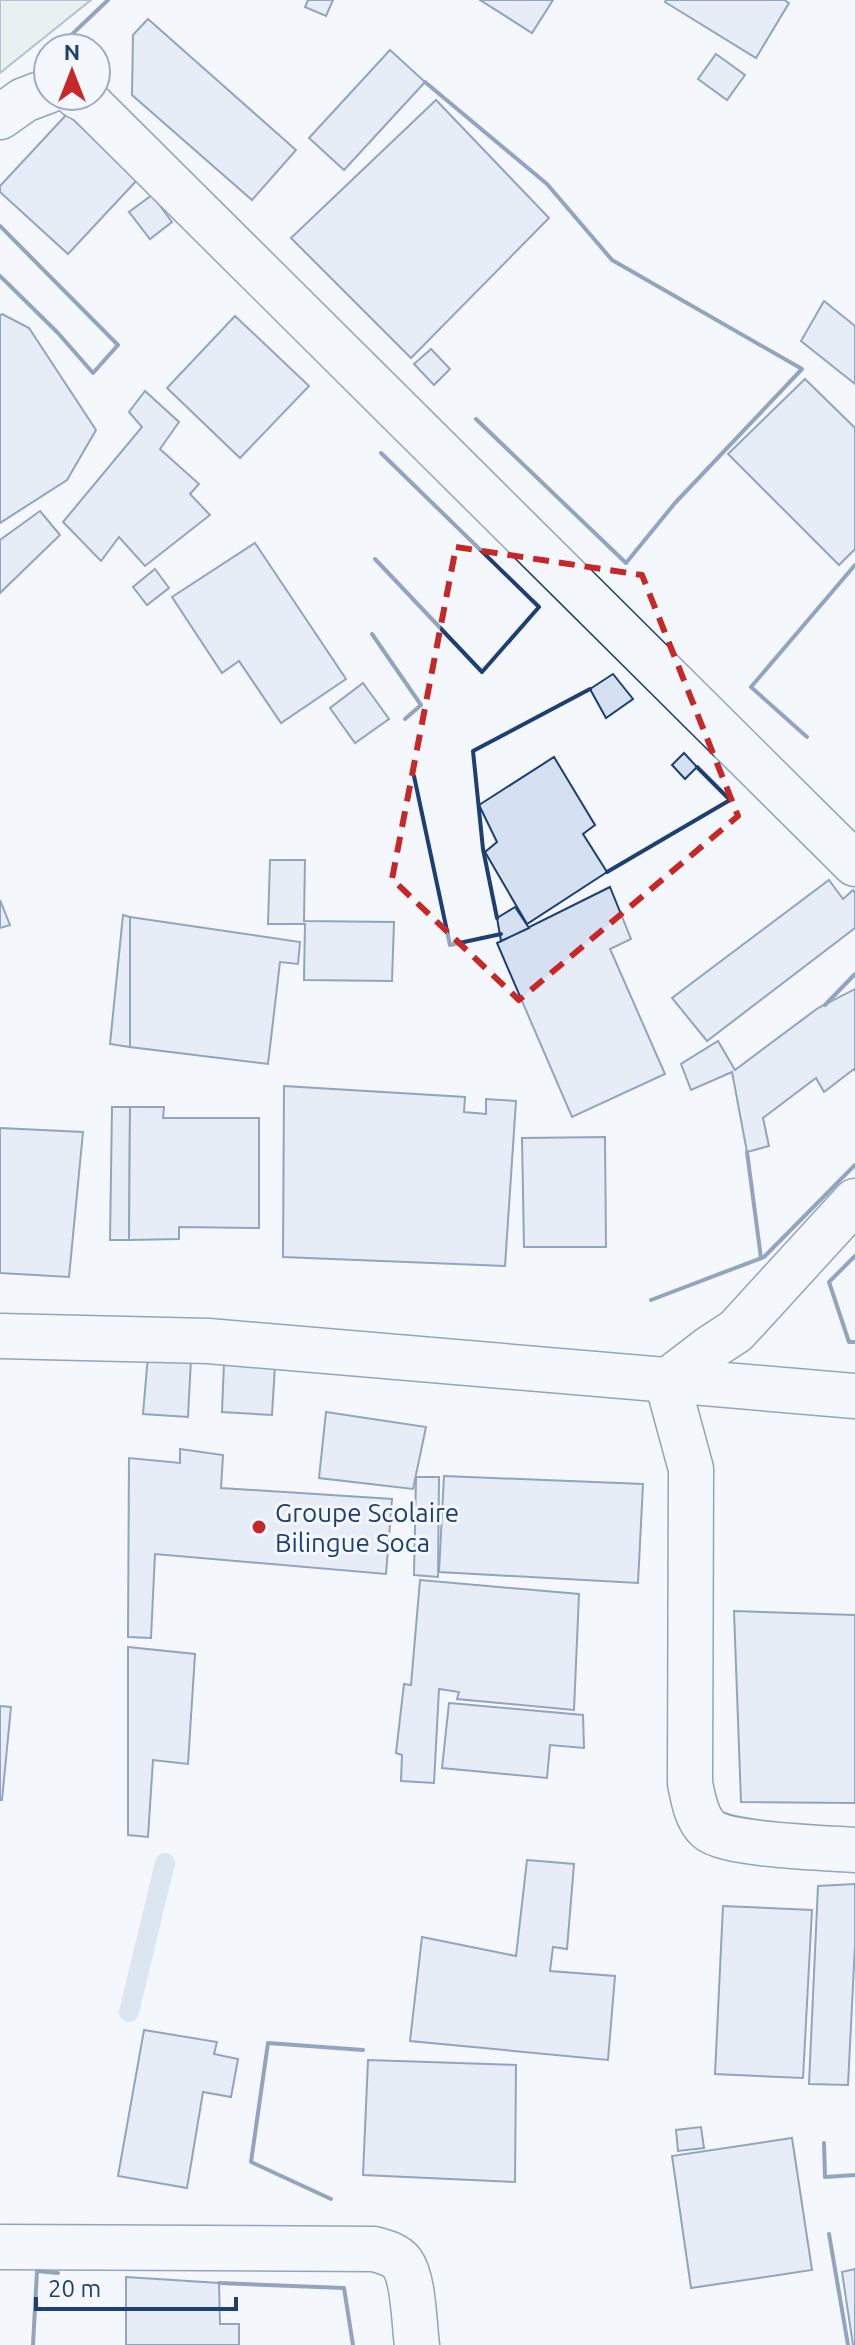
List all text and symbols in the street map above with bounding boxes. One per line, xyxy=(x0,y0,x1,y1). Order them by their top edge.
north arrow xyxy=(32,32,112,112)
text: N xyxy=(64,39,80,64)
place label: Groupe Scolaire Bilingue Soca xyxy=(275,1498,459,1557)
marker: Groupe Scolaire Bilingue Soca xyxy=(250,1518,268,1536)
scale bar xyxy=(36,2261,236,2311)
text: 20 m xyxy=(48,2275,101,2302)

